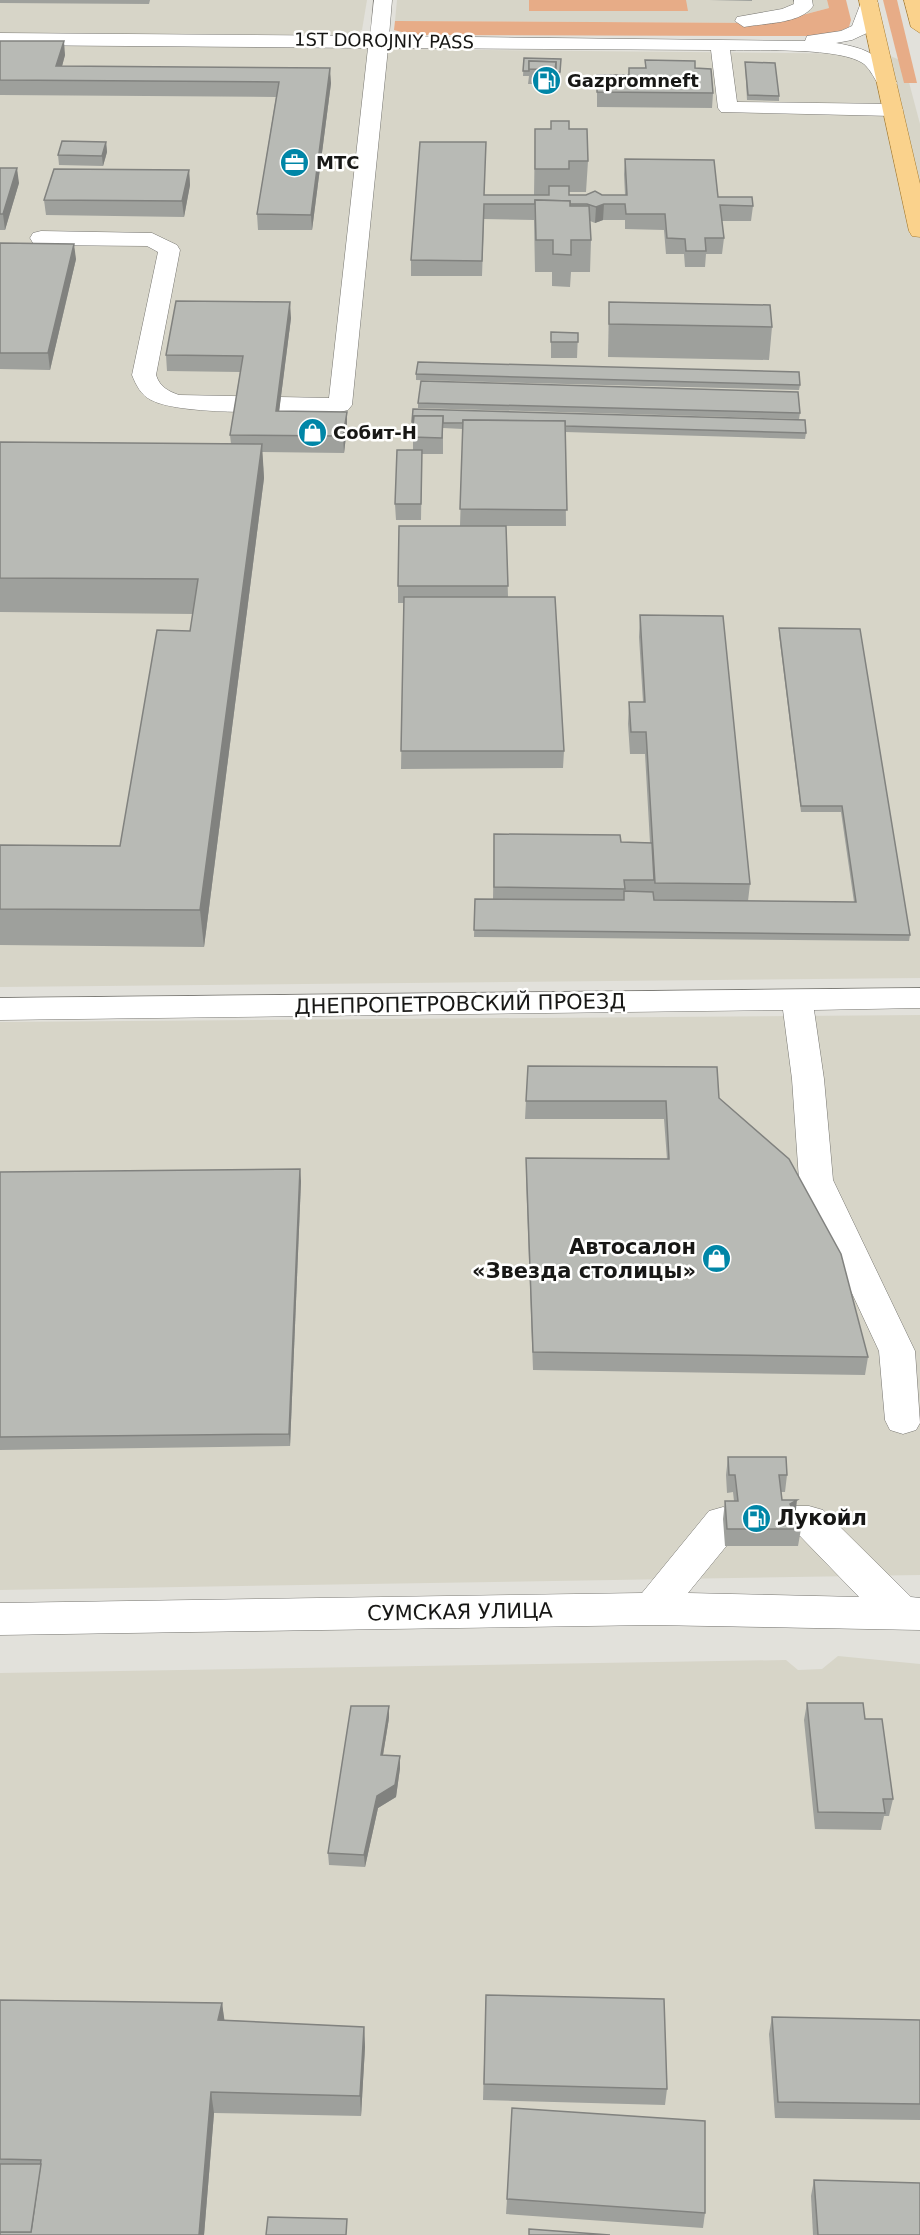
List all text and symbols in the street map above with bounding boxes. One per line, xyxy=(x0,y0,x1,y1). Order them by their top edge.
street label: 1ST DOROJNIY PASS xyxy=(294,28,474,53)
fuel station icon: Gazpromneft xyxy=(530,65,562,97)
place label: Gazpromneft xyxy=(567,70,699,91)
office icon: МТС xyxy=(279,147,311,179)
place label: МТС xyxy=(316,152,359,173)
shop icon: Собит-Н xyxy=(296,417,328,449)
place label: Собит-Н xyxy=(333,422,417,443)
street label: ДНЕПРОПЕТРОВСКИЙ ПРОЕЗД xyxy=(294,988,626,1019)
place label: Автосалон «Звезда столицы» xyxy=(472,1235,696,1283)
shop icon: Автосалон «Звезда столицы» xyxy=(701,1243,733,1275)
fuel station icon: Лукойл xyxy=(740,1502,772,1534)
place label: Лукойл xyxy=(777,1506,867,1530)
street label: СУМСКАЯ УЛИЦА xyxy=(367,1598,554,1626)

